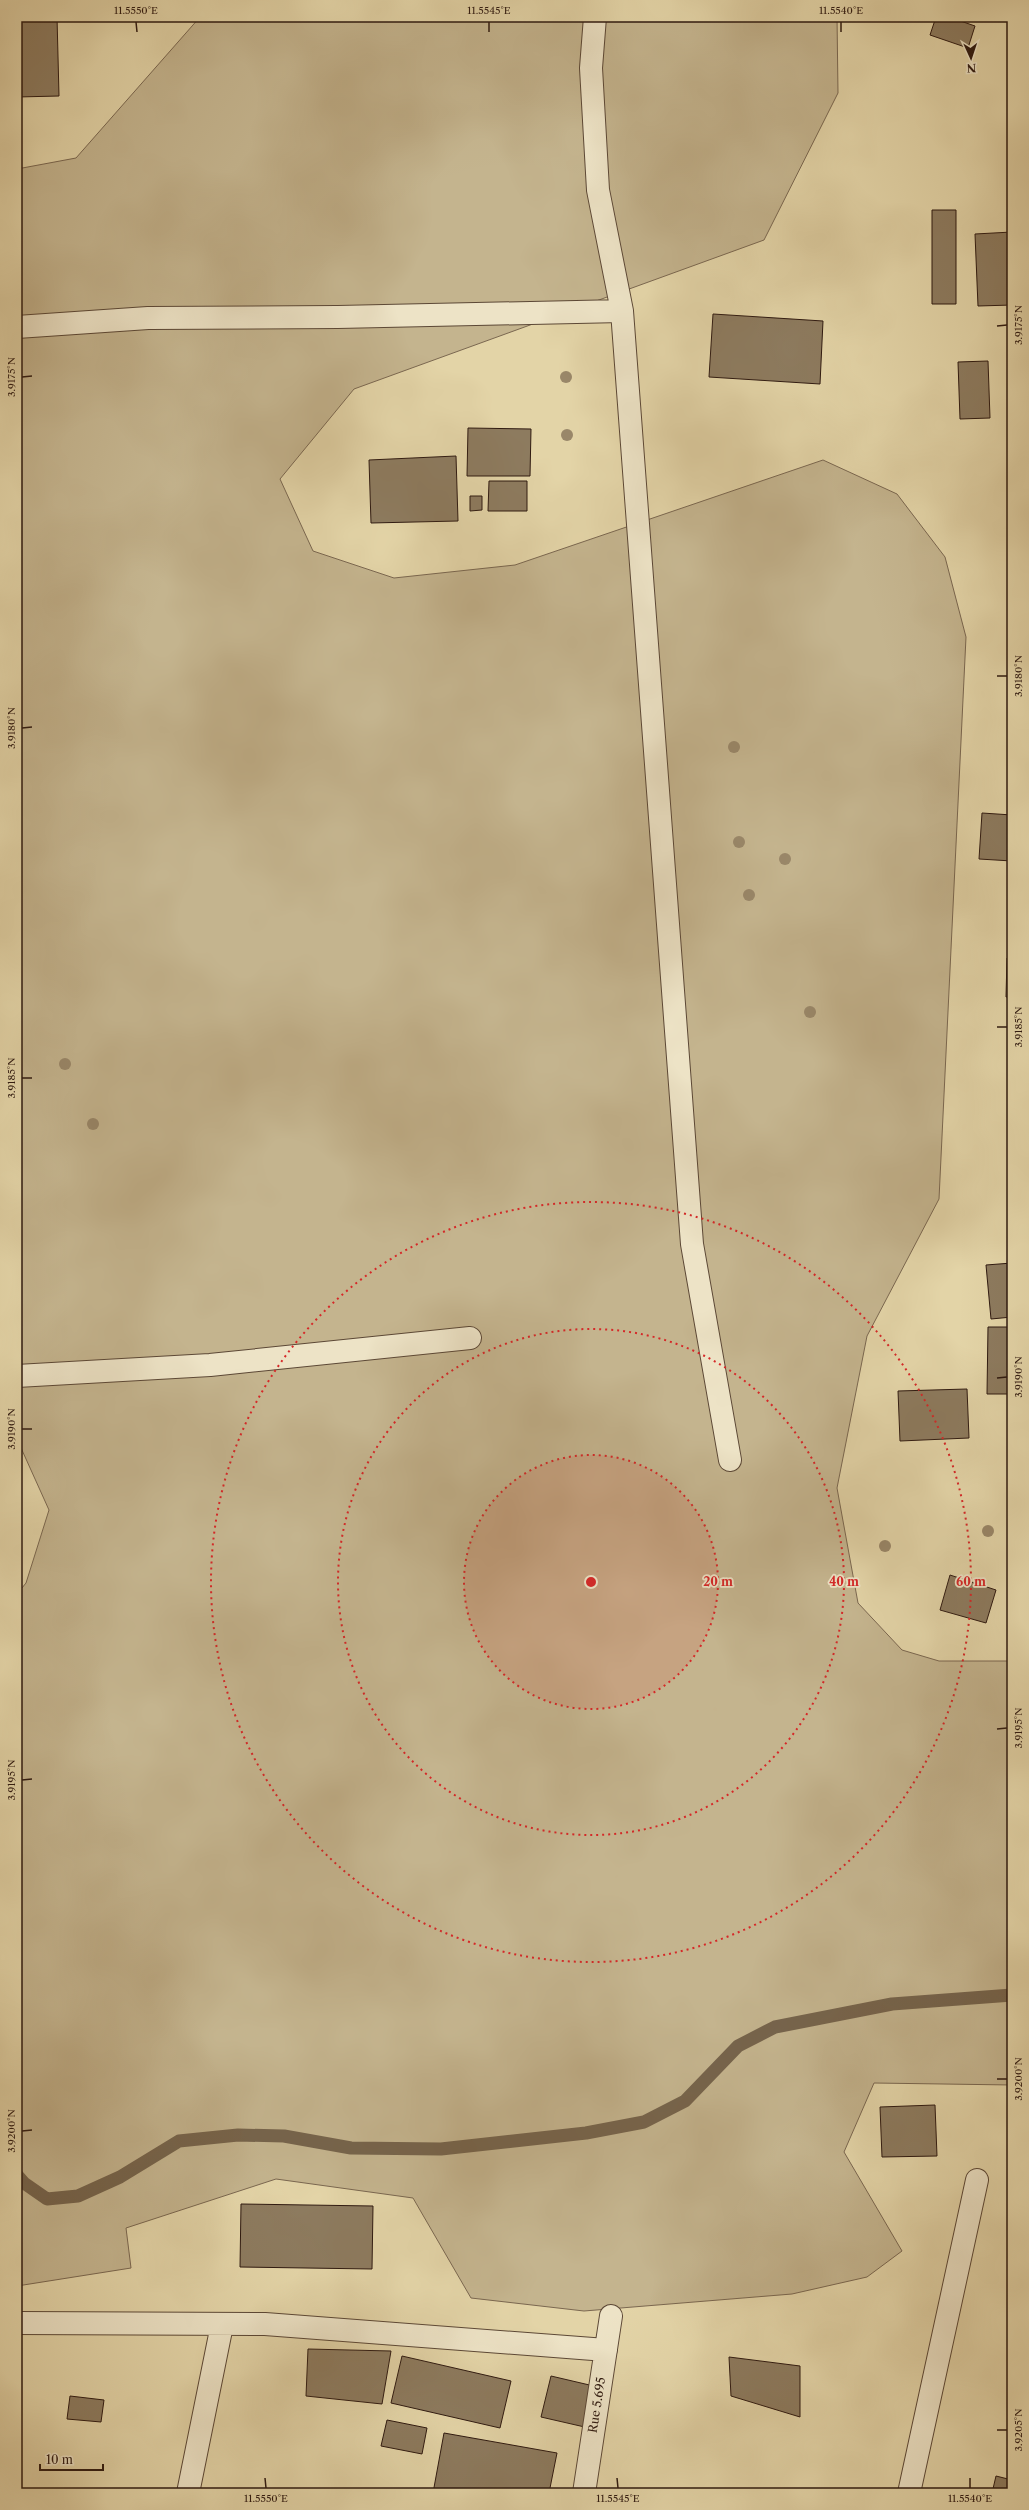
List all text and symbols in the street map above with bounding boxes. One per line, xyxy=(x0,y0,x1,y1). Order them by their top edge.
text: 11.5550°E xyxy=(114,4,158,17)
text: 11.5545°E xyxy=(467,4,511,17)
text: 11.5540°E xyxy=(819,4,863,17)
north arrow xyxy=(951,38,991,78)
text: N xyxy=(966,61,977,75)
text: 3.9175°N xyxy=(1012,305,1025,345)
text: 3.9175°N xyxy=(5,357,18,397)
text: 3.9180°N xyxy=(1012,655,1025,697)
text: 3.9180°N xyxy=(5,707,18,749)
text: 3.9185°N xyxy=(1012,1007,1025,1047)
text: 3.9185°N xyxy=(5,1058,18,1098)
text: 3.9190°N xyxy=(1012,1356,1025,1398)
text: 3.9190°N xyxy=(5,1408,18,1450)
text: 20 m xyxy=(703,1574,733,1589)
text: 40 m xyxy=(829,1574,859,1589)
text: 60 m xyxy=(956,1574,986,1589)
centre of rings xyxy=(584,1575,598,1589)
text: 3.9195°N xyxy=(1012,1708,1025,1748)
text: 3.9195°N xyxy=(5,1760,18,1800)
text: 3.9200°N xyxy=(1012,2057,1025,2101)
text: 3.9200°N xyxy=(5,2109,18,2153)
street label: Rue 5.695 xyxy=(585,2376,608,2434)
text: 3.9205°N xyxy=(1012,2409,1025,2451)
scale bar xyxy=(40,2446,103,2472)
text: 10 m xyxy=(46,2452,73,2467)
text: 11.5550°E xyxy=(244,2492,288,2505)
text: 11.5545°E xyxy=(596,2492,640,2505)
text: 11.5540°E xyxy=(948,2492,992,2505)

